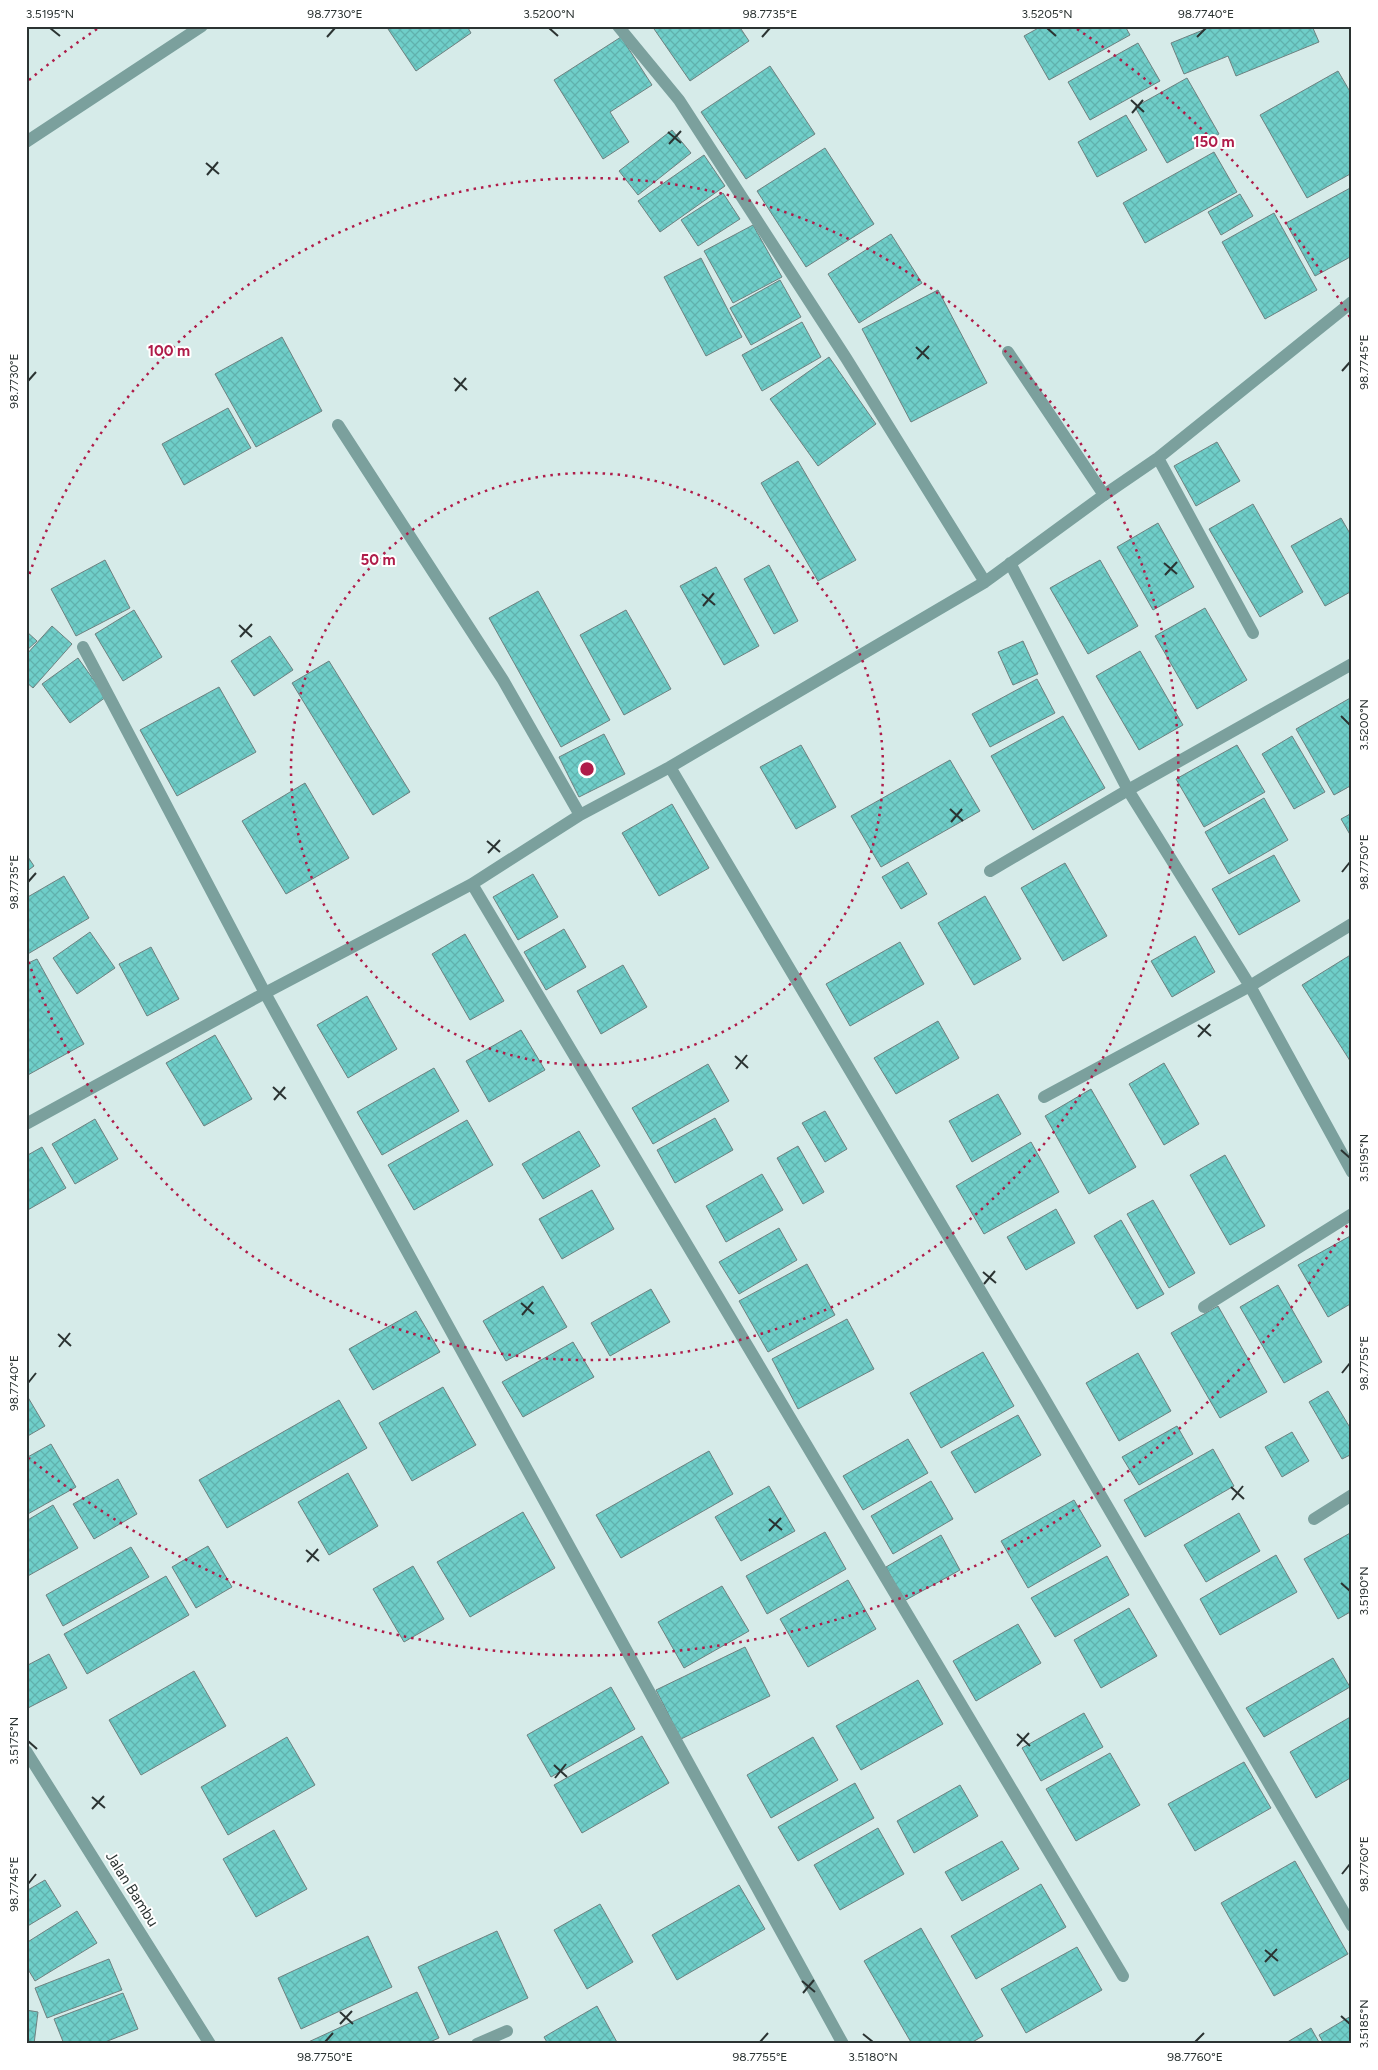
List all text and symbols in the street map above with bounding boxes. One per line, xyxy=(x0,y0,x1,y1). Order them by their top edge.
text: 3.5195°N xyxy=(26,7,74,21)
text: 98.7730°E xyxy=(307,7,363,21)
text: 3.5200°N xyxy=(523,7,575,21)
text: 98.7735°E xyxy=(743,7,797,21)
text: 3.5205°N xyxy=(1022,7,1072,21)
text: 98.7740°E xyxy=(1178,7,1234,21)
text: 150 m xyxy=(1193,133,1235,151)
text: 98.7745°E xyxy=(1357,334,1371,390)
text: 100 m xyxy=(148,342,190,360)
text: 98.7730°E xyxy=(7,353,21,409)
text: 50 m xyxy=(360,551,396,569)
text: 3.5200°N xyxy=(1357,699,1371,751)
centre of rings xyxy=(578,760,596,778)
text: 98.7750°E xyxy=(1357,834,1371,890)
text: 98.7735°E xyxy=(7,855,21,909)
text: 3.5195°N xyxy=(1357,1134,1371,1182)
text: 98.7755°E xyxy=(1357,1336,1371,1390)
text: 98.7740°E xyxy=(7,1355,21,1411)
text: 3.5190°N xyxy=(1357,1566,1371,1616)
text: 3.5175°N xyxy=(7,1717,21,1765)
text: 98.7760°E xyxy=(1357,1836,1371,1892)
street label: Jalan Bambu xyxy=(102,1848,162,1930)
text: 98.7745°E xyxy=(7,1856,21,1912)
text: 3.5185°N xyxy=(1357,2000,1371,2048)
text: 98.7750°E xyxy=(297,2050,353,2064)
text: 98.7755°E xyxy=(733,2050,787,2064)
text: 3.5180°N xyxy=(848,2050,898,2064)
text: 98.7760°E xyxy=(1167,2050,1223,2064)

